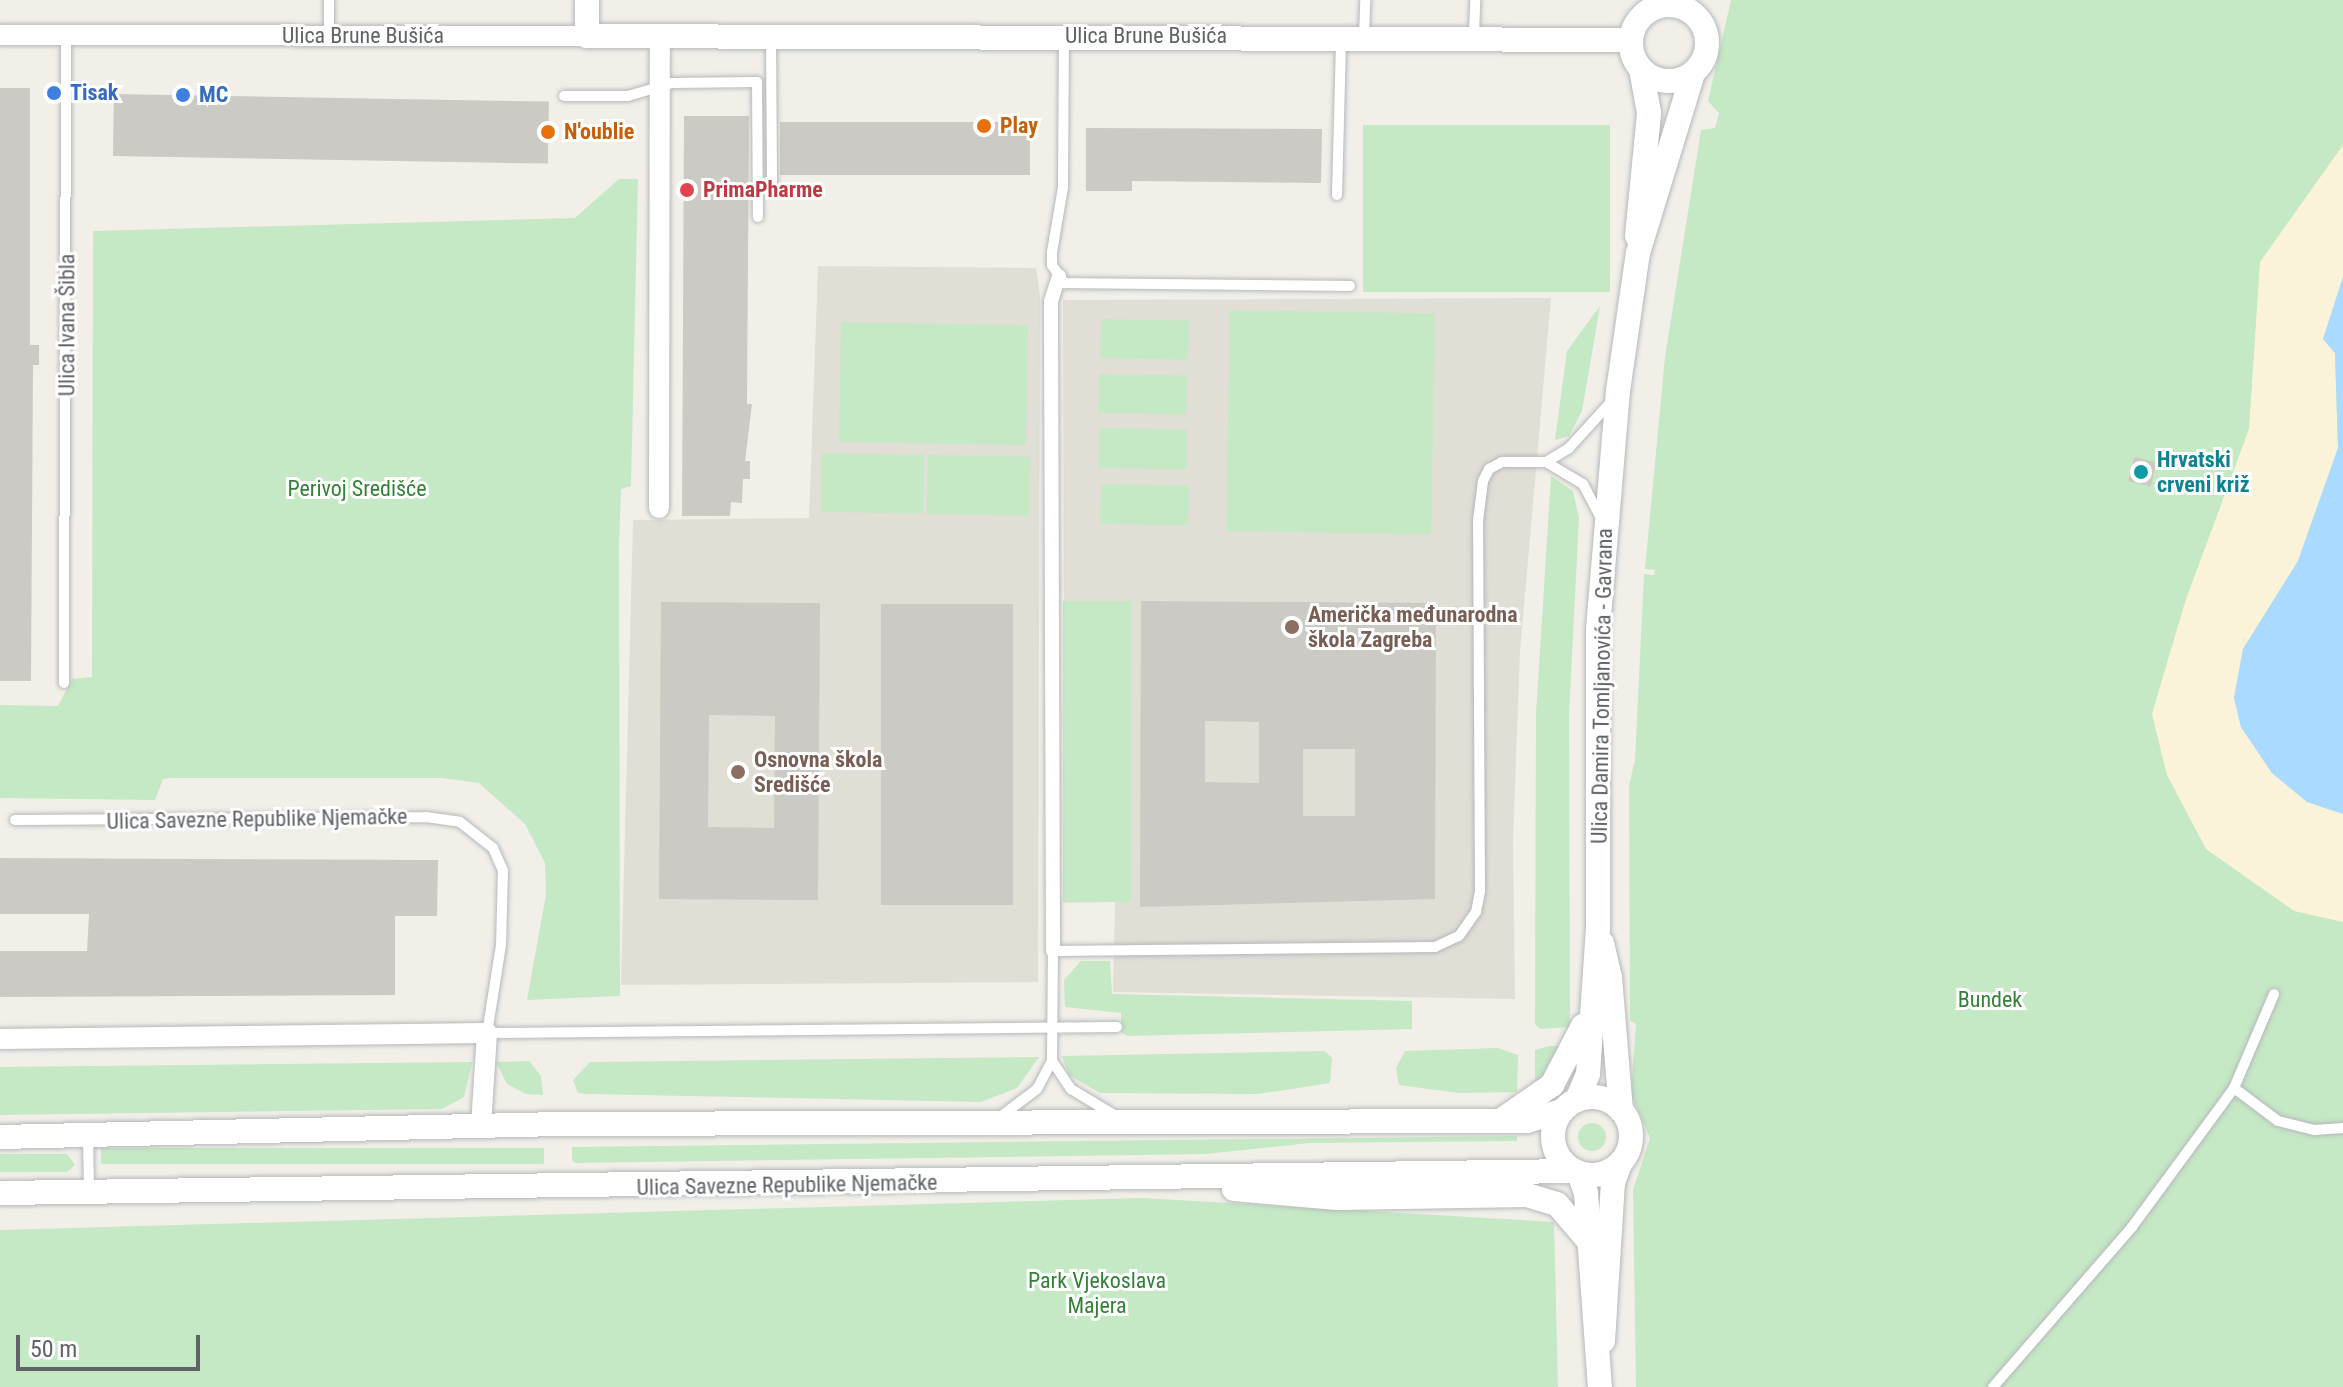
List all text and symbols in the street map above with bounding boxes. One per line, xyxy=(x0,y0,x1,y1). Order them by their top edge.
street label: Ulica Brune Bušića xyxy=(282,23,444,49)
street label: Ulica Brune Bušića xyxy=(1065,23,1227,49)
place label: Tisak xyxy=(70,80,118,106)
place label: MC xyxy=(199,82,228,108)
marker: Tisak xyxy=(45,84,63,102)
marker: MC xyxy=(174,86,192,104)
place label: Play xyxy=(1000,113,1038,139)
marker: Play xyxy=(975,117,993,135)
place label: N'oublie xyxy=(564,119,634,145)
marker: N'oublie xyxy=(539,123,557,141)
place label: PrimaPharme xyxy=(703,177,823,203)
marker: PrimaPharme xyxy=(678,181,696,199)
street label: Ulica Ivana Šibla xyxy=(54,254,80,396)
place label: Hrvatski crveni križ xyxy=(2157,446,2250,498)
marker: Hrvatski crveni križ xyxy=(2132,463,2150,481)
park label: Perivoj Središće xyxy=(287,476,427,502)
street label: Ulica Damira Tomljanovića - Gavrana xyxy=(1586,528,1618,844)
place label: Američka međunarodna škola Zagreba xyxy=(1308,601,1518,652)
marker: Američka međunarodna škola Zagreba xyxy=(1283,618,1301,636)
place label: Osnovna škola Središće xyxy=(754,746,882,798)
marker: Osnovna škola Središće xyxy=(729,763,747,781)
street label: Ulica Savezne Republike Njemačke xyxy=(106,803,408,835)
park label: Bundek xyxy=(1958,987,2022,1013)
street label: Ulica Savezne Republike Njemačke xyxy=(636,1169,938,1201)
park label: Park Vjekoslava Majera xyxy=(1028,1267,1166,1318)
scale bar xyxy=(20,1319,204,1369)
text: 50 m xyxy=(30,1335,77,1363)

